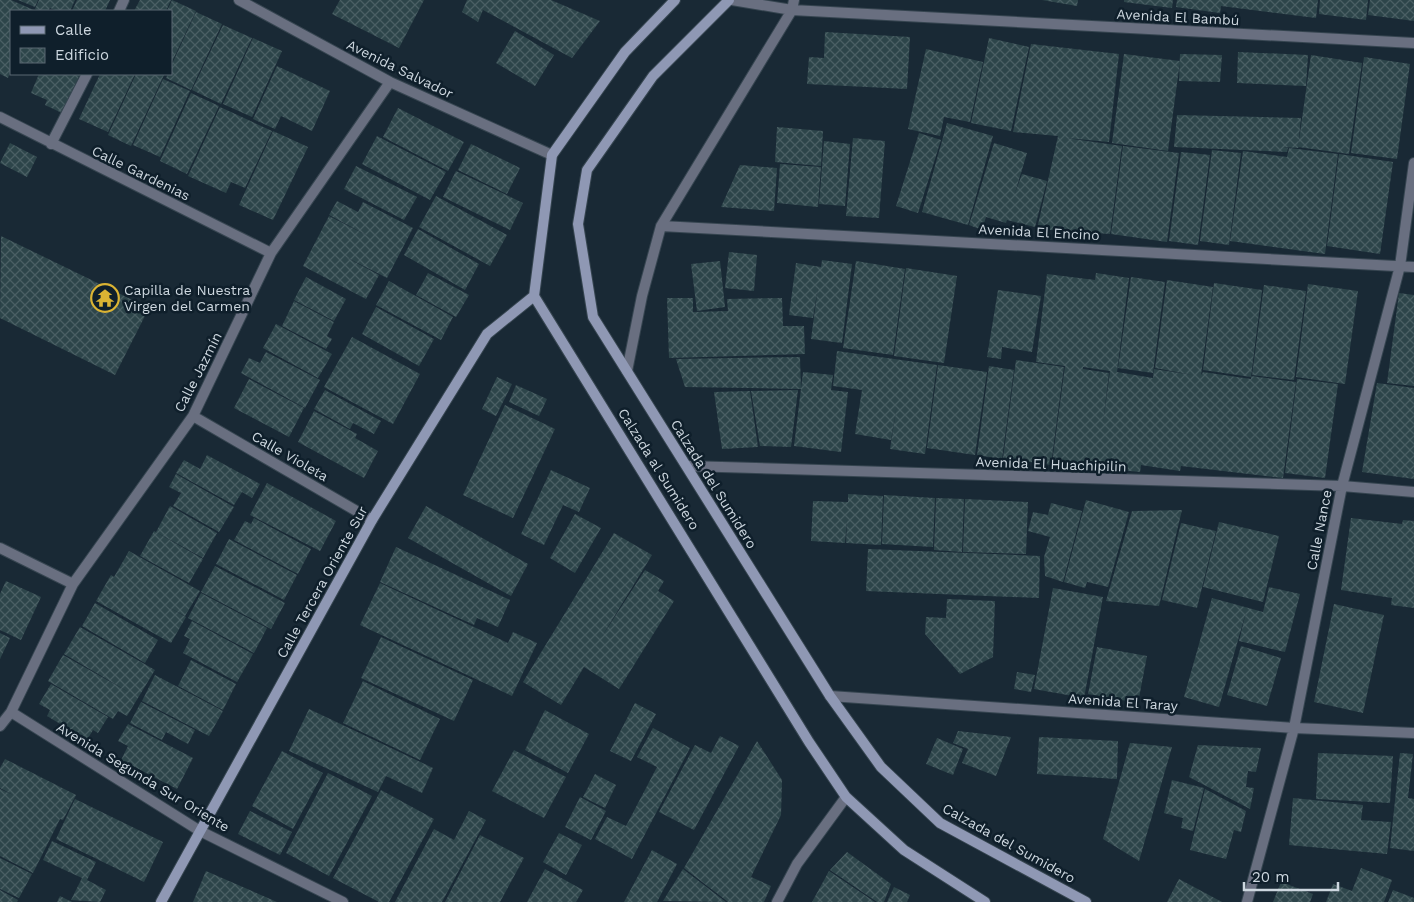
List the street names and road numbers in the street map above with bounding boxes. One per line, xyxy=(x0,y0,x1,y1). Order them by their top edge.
street label: Avenida El Bambú xyxy=(1116,6,1240,28)
street label: Avenida Salvador xyxy=(344,36,456,102)
street label: Calle Gardenias xyxy=(89,142,193,204)
street label: Avenida El Encino xyxy=(978,221,1100,243)
street label: Calle Jazmín xyxy=(171,329,225,415)
street label: Calzada al Sumidero xyxy=(615,405,703,533)
street label: Calzada del Sumidero xyxy=(668,417,760,551)
street label: Calle Violeta xyxy=(249,428,331,484)
street label: Avenida El Huachipilin xyxy=(975,453,1127,475)
street label: Calle Nance xyxy=(1303,488,1335,572)
street label: Calle Tercera Oriente Sur xyxy=(273,503,371,661)
street label: Avenida El Taray xyxy=(1068,690,1179,714)
street label: Avenida Segunda Sur Oriente xyxy=(54,719,232,835)
street label: Calzada del Sumidero xyxy=(940,800,1078,886)

